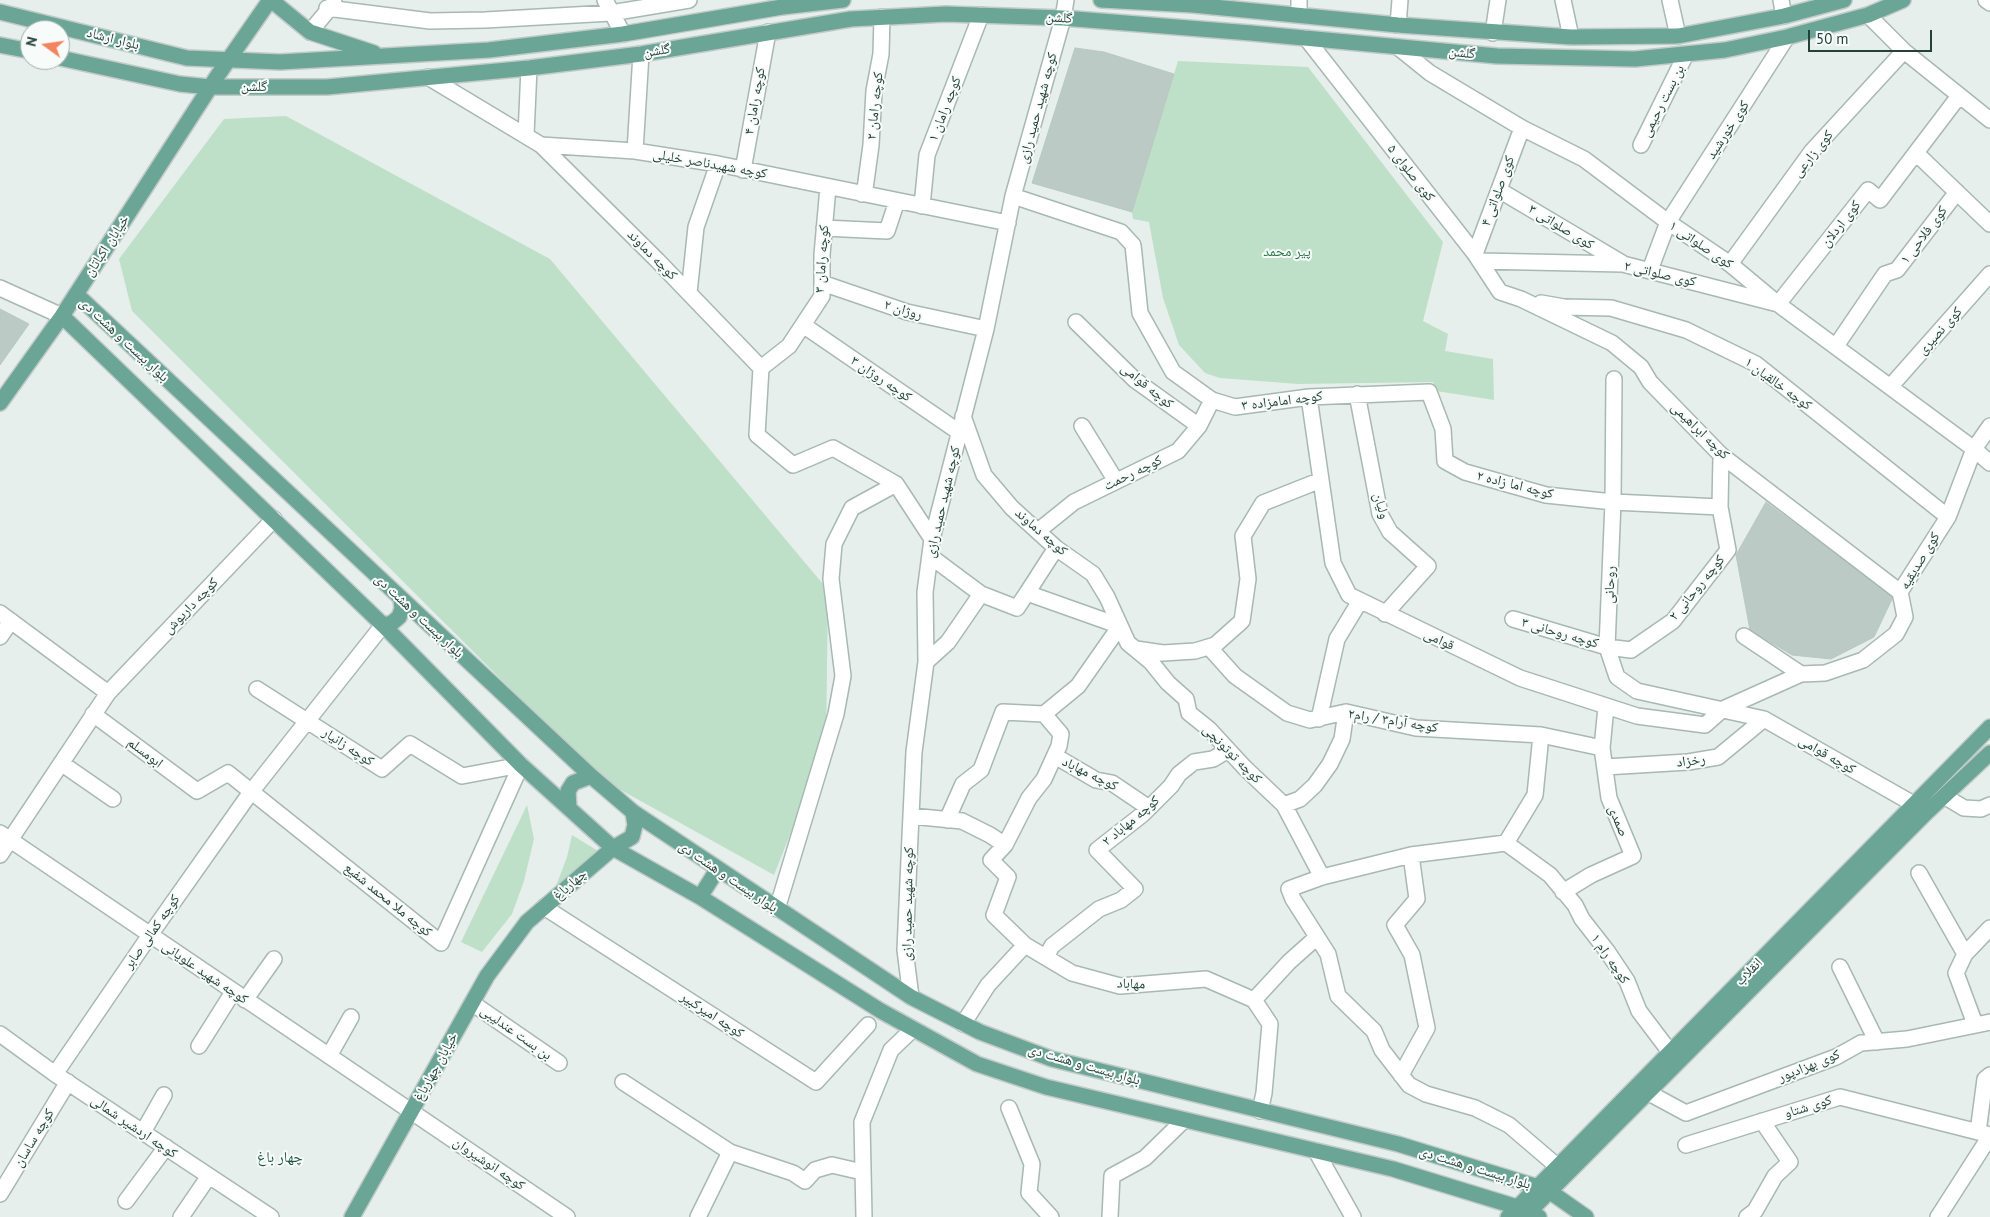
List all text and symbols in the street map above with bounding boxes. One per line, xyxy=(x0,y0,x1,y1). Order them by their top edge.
street label: گلشن xyxy=(1045,9,1073,27)
north arrow xyxy=(20,20,70,70)
scale bar xyxy=(1810,20,1934,52)
street label: بلوار ارشاد xyxy=(85,24,141,54)
text: 50 m xyxy=(1816,29,1849,48)
text: N xyxy=(22,35,41,48)
street label: گلشن xyxy=(642,41,672,61)
street label: گلشن xyxy=(1448,43,1476,63)
street label: کوچه شهید حمید رازی xyxy=(1015,51,1061,165)
street label: بن بست رحیمی xyxy=(1638,62,1688,140)
street label: کوچه رامان ۴ xyxy=(741,66,769,136)
street label: کوچه رامان ۲ xyxy=(863,71,887,141)
street label: کوچه رامان ۱ xyxy=(925,74,965,144)
street label: گلشن xyxy=(241,79,267,95)
street label: کوی خورشید xyxy=(1703,98,1753,162)
street label: کوی زارعی xyxy=(1789,127,1837,181)
street label: کوی صلوای ۵ xyxy=(1384,141,1438,205)
street label: کوچه شهیدناصر خلیلی xyxy=(652,146,768,182)
street label: کوی صلواتی ۴ xyxy=(1478,154,1518,228)
street label: کوی اردلان xyxy=(1818,197,1864,251)
street label: کوی صلواتی ۳ xyxy=(1525,201,1597,253)
street label: کوی فلاحی ۱ xyxy=(1897,203,1951,267)
street label: خیابان اکباتان xyxy=(81,212,133,280)
street label: کوی صلواتی ۱ xyxy=(1666,217,1736,273)
street label: کوچه رامان ۳ xyxy=(811,224,833,294)
street label: کوچه دماوند xyxy=(623,226,681,284)
park label: پیر محمد xyxy=(1263,244,1311,260)
street label: کوی صلواتی ۲ xyxy=(1622,258,1698,290)
street label: بلوار بیست و هشت دی xyxy=(76,294,172,386)
street label: روژان ۲ xyxy=(882,297,924,323)
street label: کوی نصیری xyxy=(1914,304,1966,358)
street label: کوچه روژان ۳ xyxy=(847,352,915,406)
street label: کوچه خالقیان ۱ xyxy=(1741,354,1815,414)
street label: کوچه قوامی xyxy=(1117,360,1177,412)
street label: کوچه امامزاده ۳ xyxy=(1241,388,1323,414)
street label: کوچه ابراهیمی xyxy=(1667,399,1733,463)
street label: کوچه شهید حمید رازی xyxy=(922,444,964,560)
street label: کوچه رحمت xyxy=(1101,452,1165,494)
street label: کوچه اما زاده ۲ xyxy=(1475,467,1555,503)
street label: ولیان xyxy=(1369,491,1393,521)
street label: کوچه دماوند xyxy=(1011,505,1071,559)
street label: کوی صدیقیه xyxy=(1896,529,1944,593)
street label: کوچه روحانی ۲ xyxy=(1666,552,1728,624)
street label: روحانی xyxy=(1601,566,1619,604)
street label: بلوار بیست و هشت دی xyxy=(371,570,467,662)
street label: کوچه داریوش xyxy=(160,574,222,638)
street label: کوچه روحانی ۳ xyxy=(1520,614,1600,652)
street label: قوامی xyxy=(1421,626,1457,654)
street label: کوچه آرام۳ / رام۲ xyxy=(1347,706,1439,736)
street label: کوچه توتونچی xyxy=(1199,721,1265,787)
street label: کوچه زانیار xyxy=(319,724,377,770)
street label: کوچه قوامی xyxy=(1795,732,1859,778)
street label: ابومسلم xyxy=(124,734,166,772)
street label: رخزاد xyxy=(1676,751,1706,771)
street label: کوچه مهاباد xyxy=(1059,753,1121,795)
street label: کوچه مهاباد ۲ xyxy=(1099,792,1163,850)
street label: صمدی xyxy=(1604,803,1632,839)
street label: بلوار بیست و هشت دی xyxy=(675,838,781,916)
street label: کوچه شهید حمید رازی xyxy=(899,847,917,961)
street label: کوچه ملا محمد شفیع xyxy=(341,859,435,941)
street label: چهارباغ xyxy=(550,866,590,904)
street label: کوچه کمالی صابر xyxy=(120,892,184,972)
street label: کوچه رام ۱ xyxy=(1587,931,1633,987)
street label: کوچه شهید علویانی xyxy=(159,938,251,1008)
street label: انقلاب xyxy=(1732,955,1766,989)
street label: مهاباد xyxy=(1116,975,1146,993)
street label: کوچه امیرکبیر xyxy=(677,988,747,1042)
street label: بن بست عندلیبی xyxy=(477,1002,555,1064)
street label: خیابان چهارباغ xyxy=(410,1030,462,1104)
street label: بلوار بیست و هشت دی xyxy=(1026,1041,1142,1089)
street label: کوی بهزادپور xyxy=(1775,1046,1843,1086)
street label: کوچه اردشیر شمالی xyxy=(88,1092,180,1162)
street label: کوی شتاو xyxy=(1782,1092,1834,1122)
street label: کوچه ساسان xyxy=(10,1106,58,1170)
street label: کوچه انوشیروان xyxy=(450,1134,528,1194)
street label: بلوار بیست و هشت دی xyxy=(1417,1143,1533,1193)
district label: چهار باغ xyxy=(257,1149,303,1167)

